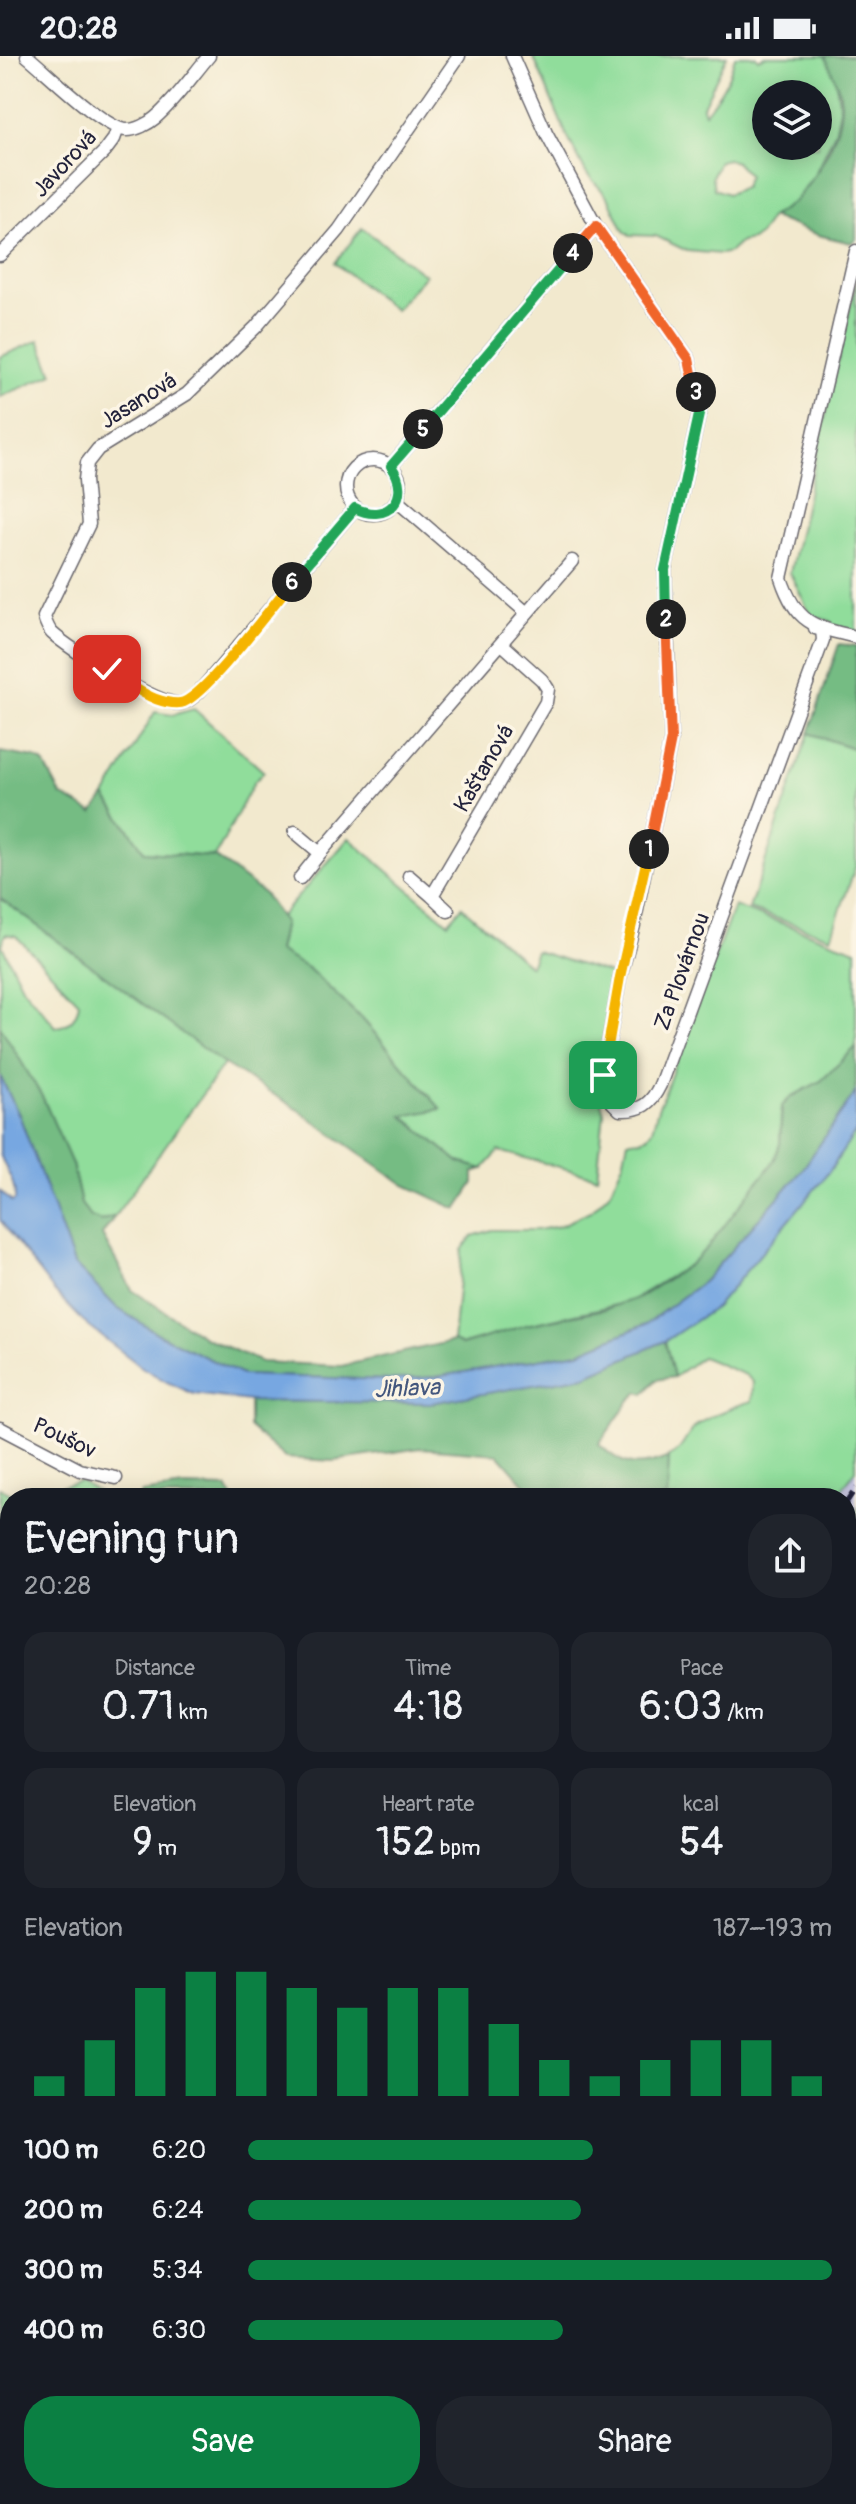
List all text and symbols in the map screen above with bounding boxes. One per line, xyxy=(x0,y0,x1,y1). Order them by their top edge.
text: 20:28 xyxy=(40,10,117,47)
map controls xyxy=(752,80,832,160)
button: layers xyxy=(752,80,832,160)
street label: Javorová xyxy=(27,124,103,203)
pin: 4 xyxy=(553,233,593,273)
text: 4 xyxy=(567,239,579,267)
street label: Jasanová xyxy=(95,366,182,435)
pin: 3 xyxy=(676,372,716,412)
text: 3 xyxy=(690,378,702,406)
pin: 5 xyxy=(403,409,443,449)
text: 5 xyxy=(417,415,429,443)
pin: 6 xyxy=(272,562,312,602)
text: 6 xyxy=(286,568,298,596)
pin: 2 xyxy=(646,599,686,639)
text: 2 xyxy=(660,605,672,633)
pin xyxy=(73,635,141,703)
icon: check xyxy=(85,647,129,691)
street label: Kaštanová xyxy=(448,720,520,817)
pin: 1 xyxy=(629,829,669,869)
text: 1 xyxy=(645,835,653,863)
street label: Za Plovárnou xyxy=(648,909,716,1034)
pin xyxy=(569,1041,637,1109)
icon: arrive xyxy=(581,1053,625,1097)
water label: Jihlava xyxy=(374,1373,442,1404)
street label: Poušov xyxy=(28,1411,101,1465)
text: Evening run xyxy=(24,1512,239,1567)
button: share xyxy=(748,1514,832,1598)
text: 20:28 xyxy=(24,1570,91,1602)
text: Distance xyxy=(114,1654,195,1682)
text: Time xyxy=(405,1654,451,1682)
text: Pace xyxy=(680,1654,723,1682)
text: 0.71 xyxy=(101,1682,174,1731)
text: 4:18 xyxy=(393,1682,463,1731)
text: 6:03 xyxy=(639,1682,722,1731)
text: km xyxy=(174,1698,208,1726)
text: /km xyxy=(722,1698,764,1726)
text: Elevation xyxy=(113,1790,197,1818)
text: Heart rate xyxy=(382,1790,474,1818)
text: kcal xyxy=(683,1790,719,1818)
text: 9 xyxy=(132,1818,153,1867)
text: 152 xyxy=(375,1818,435,1867)
text: 54 xyxy=(679,1818,724,1867)
text: m xyxy=(153,1834,177,1862)
text: bpm xyxy=(435,1834,481,1862)
text: Elevation xyxy=(24,1912,123,1944)
text: 187–193 m xyxy=(713,1912,832,1944)
text: 100 m xyxy=(24,2134,98,2166)
text: 6:20 xyxy=(152,2134,206,2166)
text: 200 m xyxy=(24,2194,103,2226)
text: 6:24 xyxy=(152,2194,204,2226)
text: 300 m xyxy=(24,2254,103,2286)
text: 5:34 xyxy=(152,2254,203,2286)
text: 400 m xyxy=(24,2314,103,2346)
text: 6:30 xyxy=(152,2314,206,2346)
button: Save xyxy=(24,2396,420,2488)
button: Share xyxy=(436,2396,832,2488)

